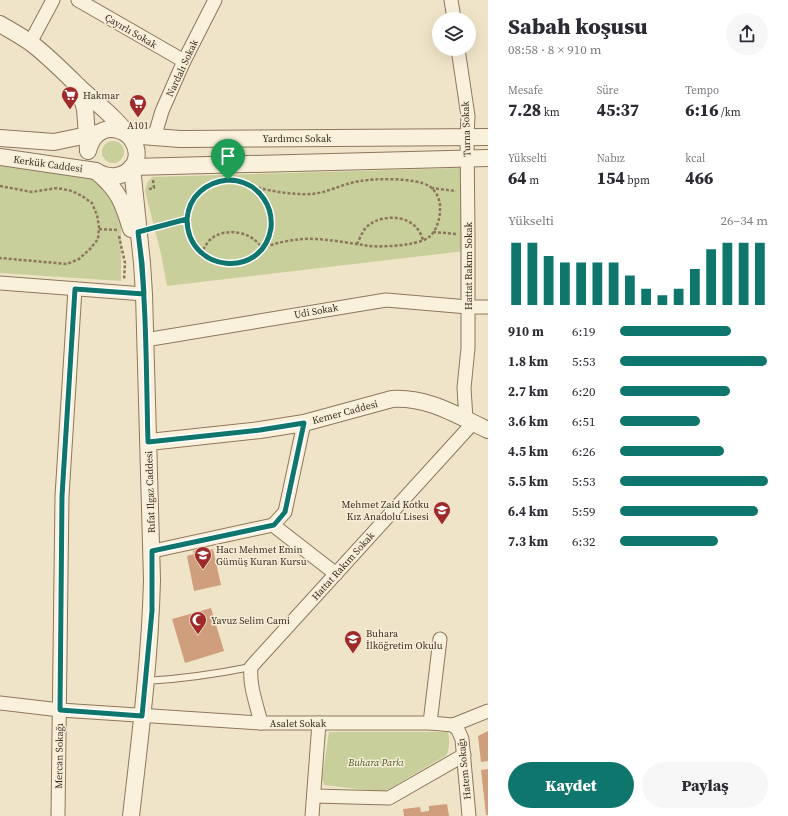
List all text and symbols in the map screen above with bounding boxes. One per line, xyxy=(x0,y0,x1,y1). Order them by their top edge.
street label: Çayırlı Sokak xyxy=(102,11,160,51)
text: Sabah koşusu xyxy=(508,11,648,41)
map controls xyxy=(432,12,476,56)
button: layers xyxy=(432,12,476,56)
button: share xyxy=(726,13,768,55)
street label: Nardalı Sokak xyxy=(163,37,201,99)
text: 08:58 · 8 × 910 m xyxy=(508,41,602,58)
text: Mesafe xyxy=(508,83,543,98)
text: Süre xyxy=(597,83,619,98)
text: Tempo xyxy=(685,83,719,98)
supermarket icon: Hakmar xyxy=(60,85,80,110)
place label: Hakmar xyxy=(83,89,120,102)
supermarket icon: A101 xyxy=(128,93,148,118)
text: 7.28 xyxy=(508,98,541,122)
text: 45:37 xyxy=(597,98,639,122)
text: 6:16 xyxy=(685,98,719,122)
street label: Turna Sokak xyxy=(459,100,473,157)
text: km xyxy=(541,105,560,120)
text: /km xyxy=(719,105,741,120)
place label: A101 xyxy=(127,119,149,132)
street label: Yardımcı Sokak xyxy=(262,132,332,145)
pin xyxy=(211,139,245,180)
icon: arrive xyxy=(217,145,239,167)
text: Yükselti xyxy=(508,151,547,166)
text: Nabız xyxy=(597,151,625,166)
text: kcal xyxy=(685,151,705,166)
street label: Kerkük Caddesi xyxy=(12,153,84,175)
text: 64 xyxy=(508,166,527,190)
text: 154 xyxy=(597,166,625,190)
text: 466 xyxy=(685,166,713,190)
text: m xyxy=(527,173,539,188)
text: bpm xyxy=(625,173,650,188)
text: Yükselti xyxy=(508,212,554,229)
text: 26–34 m xyxy=(721,212,768,229)
street label: Hattat Rakım Sokak xyxy=(462,221,475,310)
street label: Udi Sokak xyxy=(293,301,340,321)
text: 910 m xyxy=(508,323,544,340)
text: 6:19 xyxy=(572,323,595,340)
text: 1.8 km xyxy=(508,353,548,370)
text: 5:53 xyxy=(572,353,595,370)
text: 2.7 km xyxy=(508,383,548,400)
text: 6:20 xyxy=(572,383,595,400)
street label: Kemer Caddesi xyxy=(311,397,379,427)
text: 3.6 km xyxy=(508,413,548,430)
text: 6:51 xyxy=(572,413,595,430)
text: 4.5 km xyxy=(508,443,548,460)
text: 6:26 xyxy=(572,443,595,460)
street label: Rıfat Ilgaz Caddesi xyxy=(142,451,158,533)
text: 5.5 km xyxy=(508,473,548,490)
text: 5:53 xyxy=(572,473,595,490)
place label: Mehmet Zaid Kotku Kız Anadolu Lisesi xyxy=(341,498,429,523)
school or university icon: Mehmet Zaid Kotku Kız Anadolu Lisesi xyxy=(432,500,452,525)
text: 6.4 km xyxy=(508,503,548,520)
text: 5:59 xyxy=(572,503,595,520)
street label: Hattat Rakım Sokak xyxy=(309,529,378,603)
text: 7.3 km xyxy=(508,533,548,550)
text: 6:32 xyxy=(572,533,595,550)
place label: Hacı Mehmet Emin Gümüş Kuran Kursu xyxy=(216,543,307,568)
school or university icon: Hacı Mehmet Emin Gümüş Kuran Kursu xyxy=(193,545,213,570)
mosque icon: Yavuz Selim Cami xyxy=(188,610,208,635)
place label: Yavuz Selim Cami xyxy=(211,614,290,627)
place label: Buhara İlköğretim Okulu xyxy=(366,627,443,652)
school or university icon: Buhara İlköğretim Okulu xyxy=(343,629,363,654)
street label: Asalet Sokak xyxy=(270,717,327,730)
street label: Mercan Sokağı xyxy=(52,723,66,789)
street label: Hatem Sokağı xyxy=(454,738,474,800)
park label: Buhara Parkı xyxy=(347,756,404,769)
button: Kaydet xyxy=(508,762,634,808)
button: Paylaş xyxy=(642,762,768,808)

